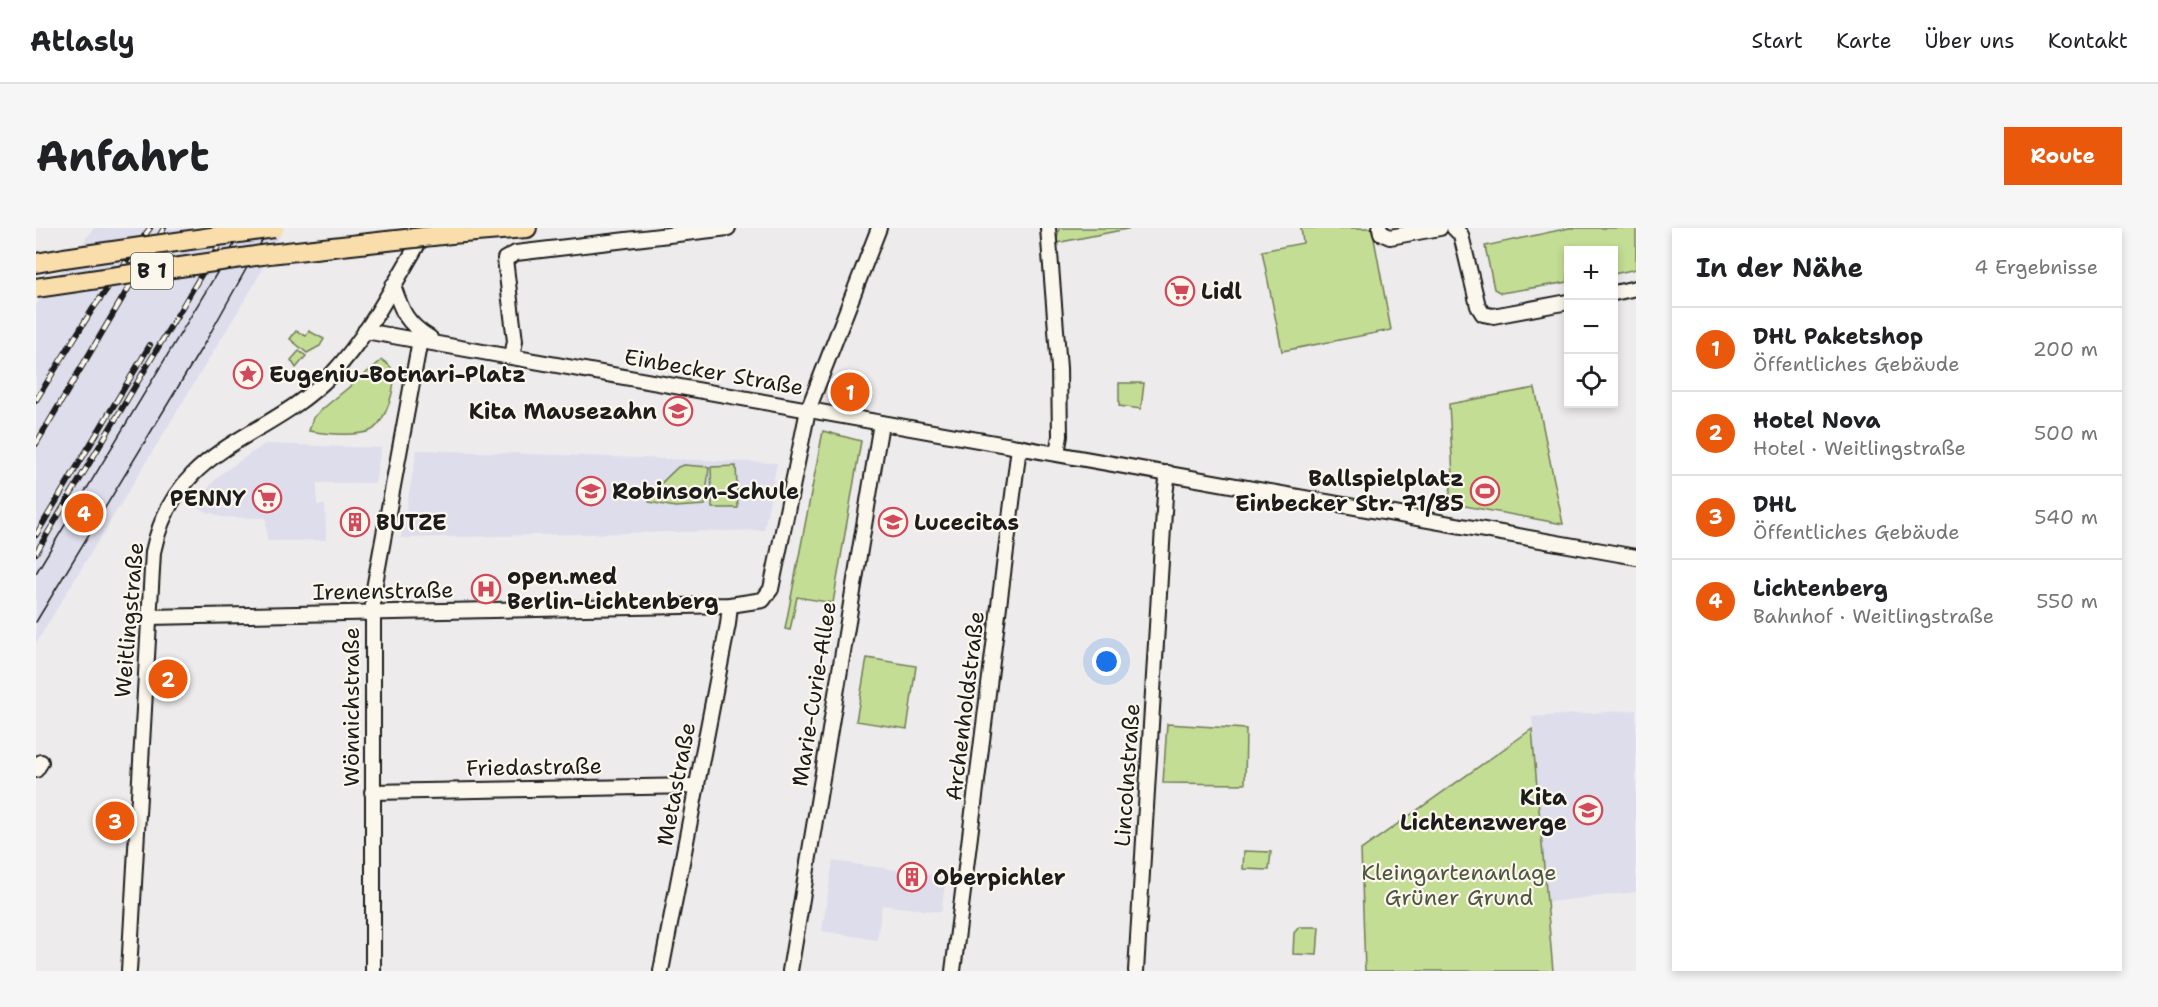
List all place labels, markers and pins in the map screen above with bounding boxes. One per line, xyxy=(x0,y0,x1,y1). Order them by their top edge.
supermarket icon: Lidl xyxy=(1164,275,1196,307)
place label: Lidl xyxy=(1201,277,1242,306)
place icon: Eugeniu-Botnari-Platz xyxy=(232,358,264,390)
place label: Eugeniu-Botnari-Platz xyxy=(269,360,526,389)
pin: 1 xyxy=(830,370,870,414)
school or university icon: Kita Mausezahn xyxy=(662,395,694,427)
place label: Kita Mausezahn xyxy=(469,397,657,426)
place label: Ballspielplatz Einbecker Str. 71/85 xyxy=(1235,464,1464,518)
school or university icon: Robinson-Schule xyxy=(575,475,607,507)
sports icon: Ballspielplatz Einbecker Str. 71/85 xyxy=(1469,475,1501,507)
place label: Robinson-Schule xyxy=(612,477,799,506)
supermarket icon: PENNY xyxy=(251,482,283,514)
place label: PENNY xyxy=(170,484,246,513)
pin: 4 xyxy=(64,490,104,536)
building icon: BUTZE xyxy=(339,506,371,538)
school or university icon: Lucecitas xyxy=(877,506,909,538)
place label: BUTZE xyxy=(376,508,447,537)
place label: Lucecitas xyxy=(914,508,1019,537)
place label: open.med Berlin-Lichtenberg xyxy=(507,562,719,616)
hospital icon: open.med Berlin-Lichtenberg xyxy=(470,573,502,605)
pin: 2 xyxy=(148,656,188,702)
place label: Kita Lichtenzwerge xyxy=(1400,783,1567,837)
school or university icon: Kita Lichtenzwerge xyxy=(1572,794,1604,826)
pin: 3 xyxy=(96,798,134,844)
building icon: Oberpichler xyxy=(896,861,928,893)
place label: Oberpichler xyxy=(933,863,1066,892)

